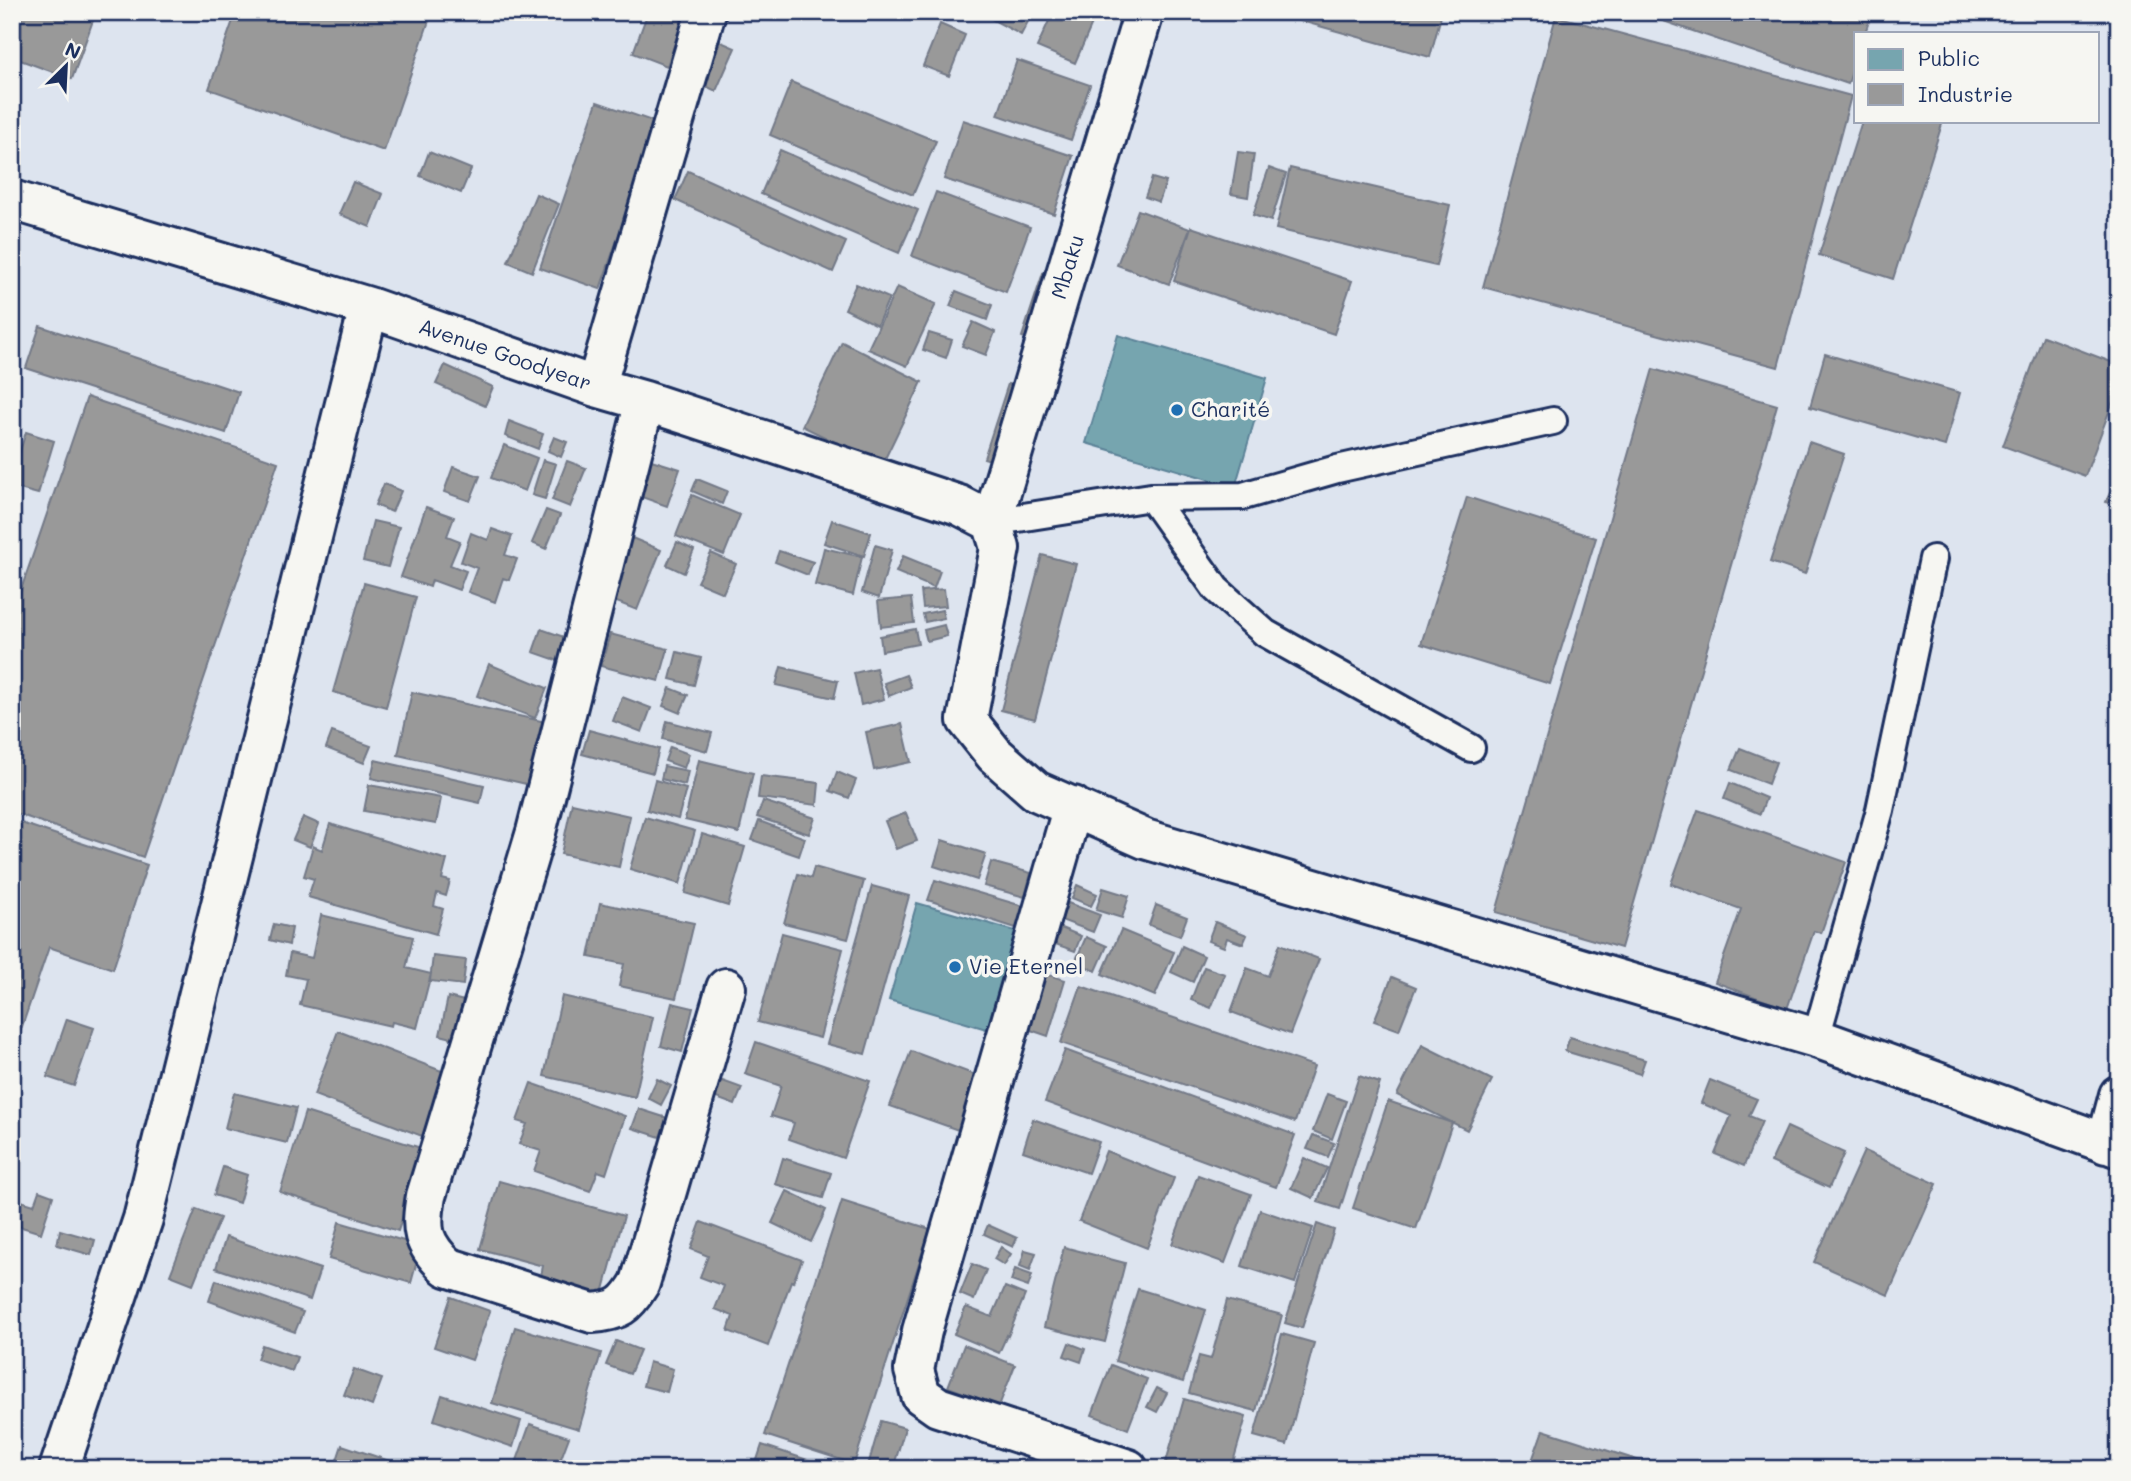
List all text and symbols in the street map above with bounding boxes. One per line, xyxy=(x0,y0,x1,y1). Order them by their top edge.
north arrow xyxy=(32,32,102,102)
legend xyxy=(1854,32,2100,122)
text: N xyxy=(61,36,85,64)
text: Public xyxy=(1918,44,1980,71)
text: Industrie xyxy=(1918,80,2013,107)
street label: Mbaku xyxy=(1044,231,1089,302)
street label: Avenue Goodyear xyxy=(416,311,595,396)
place label: Charité xyxy=(1191,395,1270,422)
marker: Charité xyxy=(1169,402,1185,418)
place label: Vie Eternel xyxy=(969,952,1083,979)
marker: Vie Eternel xyxy=(947,959,963,975)

